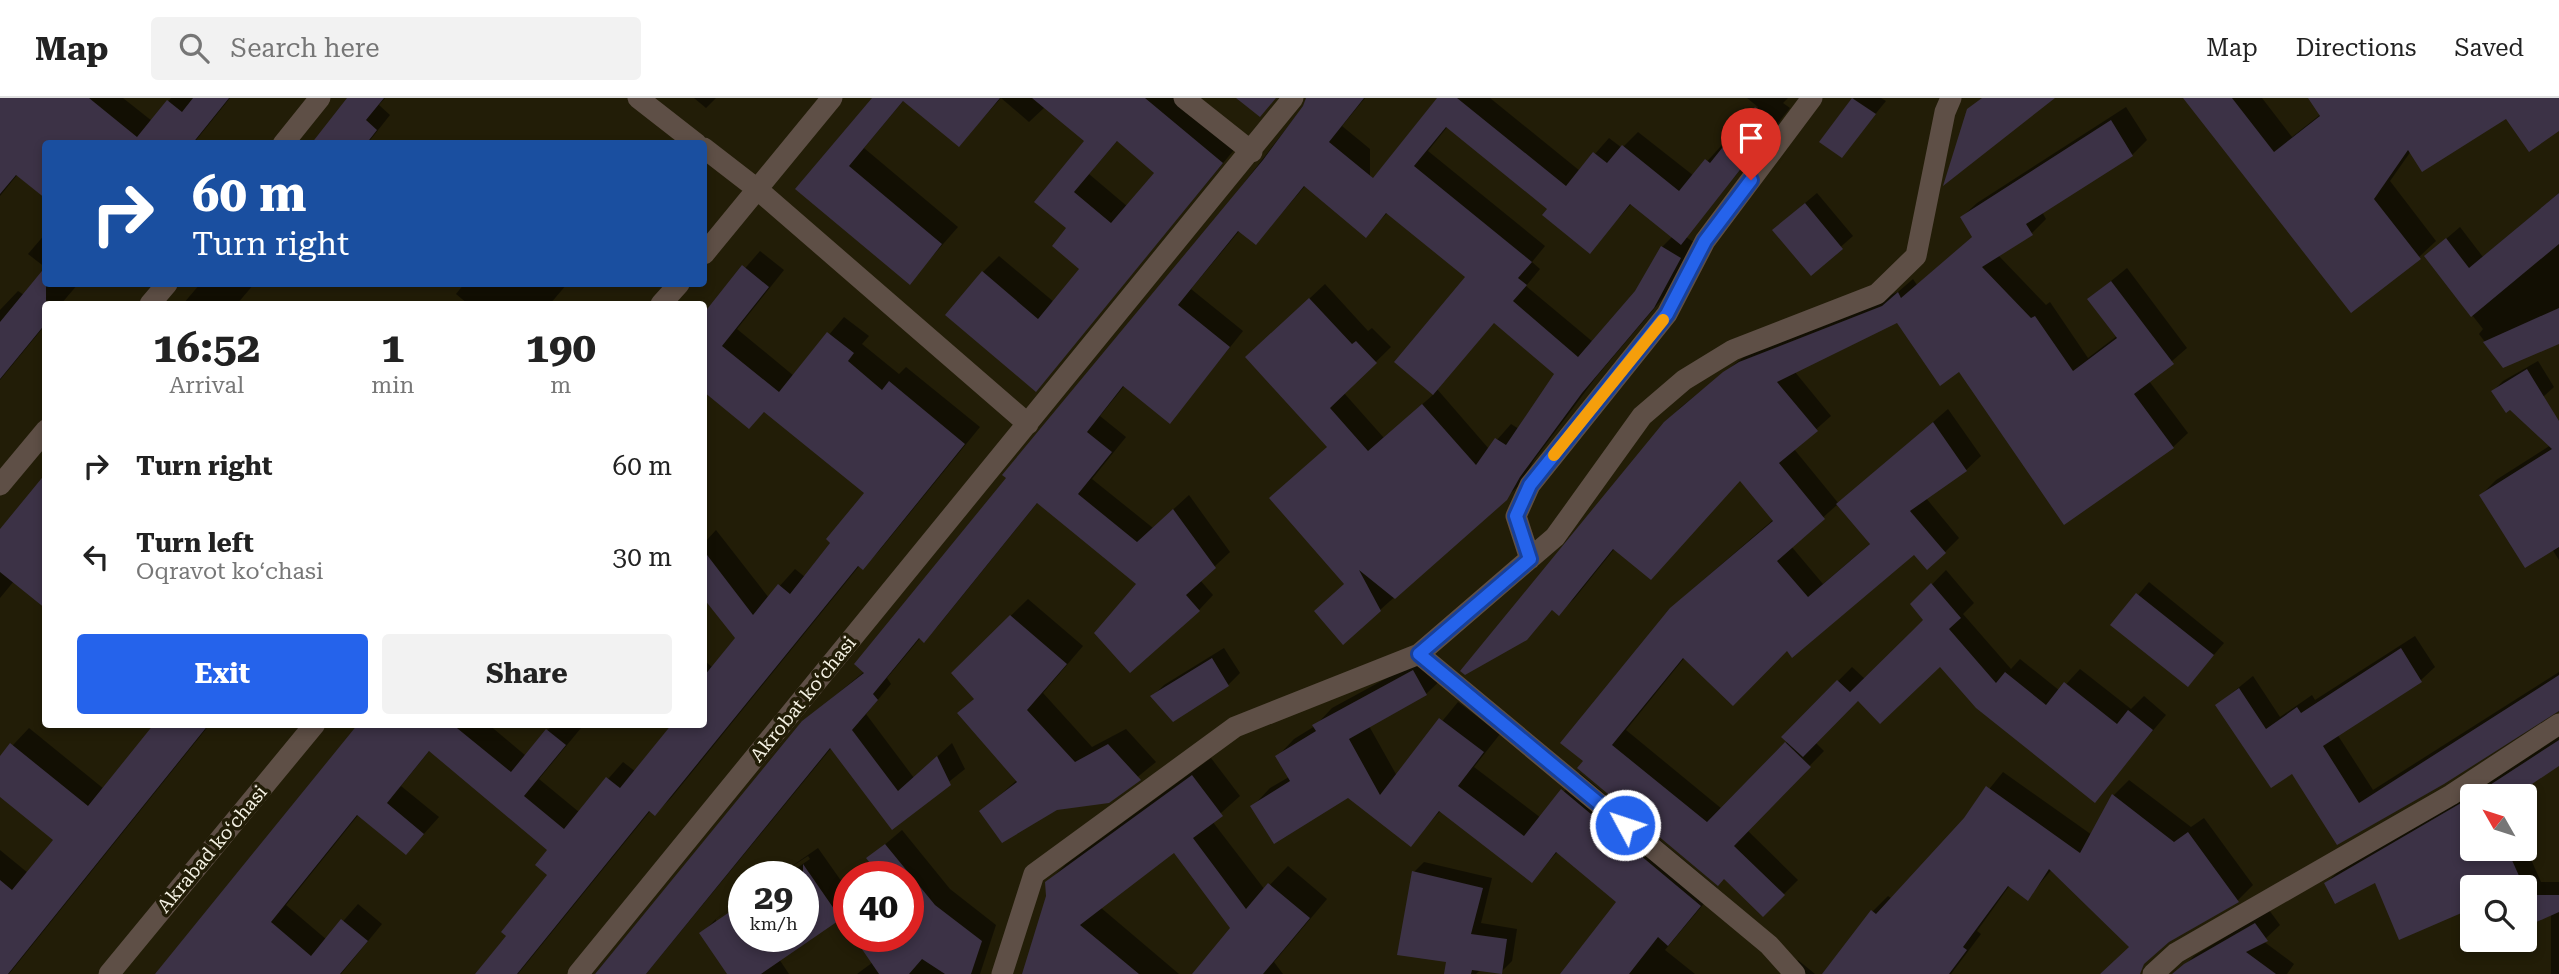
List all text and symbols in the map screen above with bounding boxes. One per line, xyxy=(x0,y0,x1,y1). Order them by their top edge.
search box xyxy=(151,17,641,80)
text: Map xyxy=(35,29,109,68)
icon: search xyxy=(175,29,213,67)
text: Search here xyxy=(231,33,380,63)
text: Map xyxy=(2206,34,2258,62)
text: Directions xyxy=(2296,34,2416,62)
text: Saved xyxy=(2454,34,2524,62)
pin xyxy=(1721,108,1781,180)
icon: arrive xyxy=(1732,119,1770,157)
text: 60 m xyxy=(192,166,307,223)
icon: right xyxy=(77,168,168,259)
text: Turn right xyxy=(192,225,349,263)
text: 16:52 xyxy=(153,323,260,372)
text: 1 xyxy=(381,323,405,372)
text: 190 xyxy=(525,323,596,372)
text: Arrival xyxy=(169,372,244,399)
text: min xyxy=(371,372,414,399)
text: m xyxy=(550,372,571,399)
icon: right xyxy=(77,447,115,485)
text: Turn right xyxy=(136,451,272,481)
text: 60 m xyxy=(613,451,672,481)
text: Turn left xyxy=(136,528,254,558)
icon: left xyxy=(77,538,115,576)
text: 30 m xyxy=(613,542,672,572)
text: Oqravot koʻchasi xyxy=(136,558,323,585)
street label: Akrobat koʻchasi xyxy=(745,632,861,766)
button: Exit xyxy=(77,634,368,714)
button: Share xyxy=(382,634,672,714)
street label: Akrabad koʻchasi xyxy=(152,781,272,917)
north arrow xyxy=(2460,784,2538,861)
map controls xyxy=(2460,784,2537,952)
position arrow xyxy=(1588,788,1662,862)
speed limit sign: 40 xyxy=(833,861,924,952)
button: search xyxy=(2460,875,2537,952)
text: 29 xyxy=(754,877,793,918)
text: km/h xyxy=(749,913,798,934)

